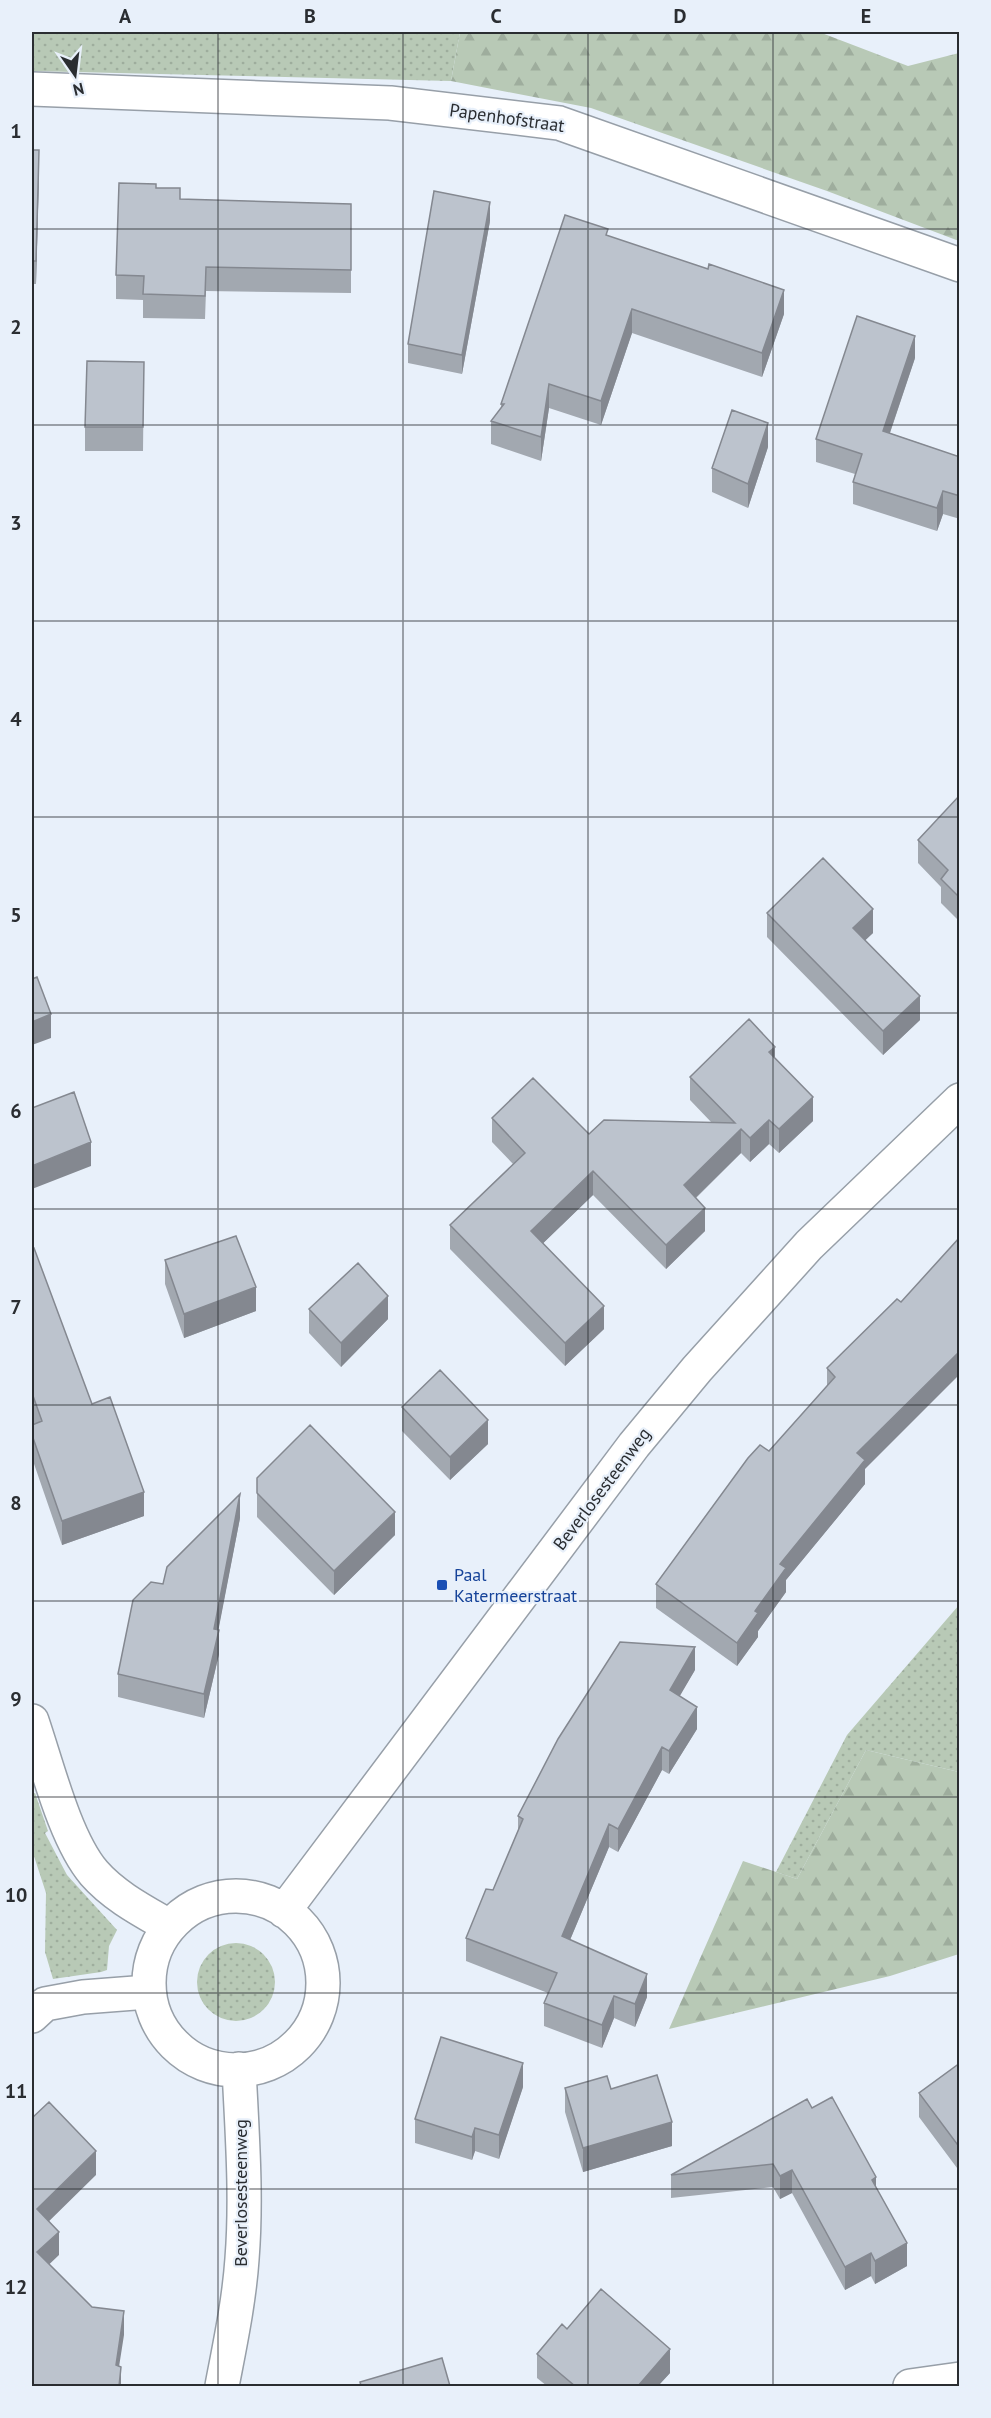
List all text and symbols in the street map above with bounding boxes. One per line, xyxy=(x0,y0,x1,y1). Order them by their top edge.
text: A xyxy=(119,3,132,29)
text: B xyxy=(304,3,316,29)
text: C xyxy=(490,3,502,29)
text: D xyxy=(674,3,687,29)
text: E xyxy=(861,3,871,29)
north arrow xyxy=(45,45,105,105)
text: N xyxy=(71,79,86,101)
street label: Papenhofstraat xyxy=(448,98,566,137)
text: 1 xyxy=(10,118,22,144)
text: 2 xyxy=(10,314,22,340)
text: 3 xyxy=(10,510,22,536)
text: 4 xyxy=(10,706,22,732)
text: 5 xyxy=(10,902,22,928)
text: 6 xyxy=(10,1098,22,1124)
text: 7 xyxy=(10,1294,22,1320)
street label: Beverlosesteenweg xyxy=(548,1423,655,1555)
text: 8 xyxy=(10,1490,22,1516)
place label: Paal Katermeerstraat xyxy=(454,1563,577,1607)
marker: Paal Katermeerstraat xyxy=(435,1578,449,1592)
text: 9 xyxy=(10,1686,22,1712)
text: 10 xyxy=(5,1882,27,1908)
text: 11 xyxy=(5,2078,27,2104)
street label: Beverlosesteenweg xyxy=(229,2119,252,2267)
text: 12 xyxy=(5,2274,27,2300)

